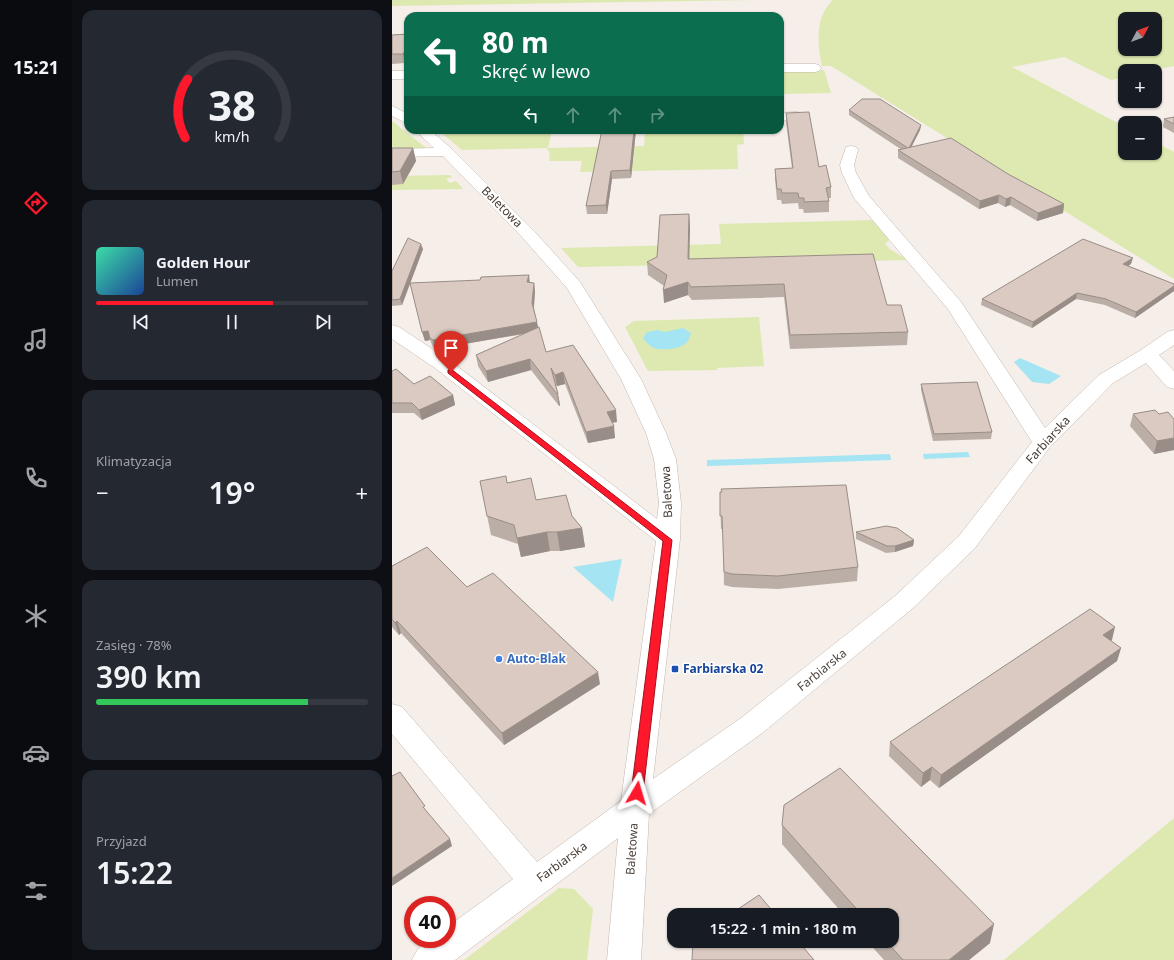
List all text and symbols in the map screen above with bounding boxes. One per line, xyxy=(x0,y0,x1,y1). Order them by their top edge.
north arrow xyxy=(1118,12,1162,56)
map controls xyxy=(1118,12,1162,160)
text: 80 m xyxy=(482,23,549,61)
icon: left xyxy=(416,28,468,80)
text: 15:21 xyxy=(13,55,59,79)
text: Skręć w lewo xyxy=(482,59,590,83)
button: + xyxy=(1118,64,1162,108)
text: 38 xyxy=(208,77,256,133)
icon: left xyxy=(520,104,542,126)
icon: ahead xyxy=(562,104,584,126)
icon: ahead xyxy=(604,104,626,126)
icon: right xyxy=(646,104,668,126)
button: − xyxy=(1118,116,1162,160)
text: km/h xyxy=(214,127,250,146)
street label: Baletowa xyxy=(478,182,527,231)
icon: directions xyxy=(22,189,50,217)
text: Golden Hour xyxy=(156,252,250,272)
text: Lumen xyxy=(156,272,198,290)
icon: previous xyxy=(130,311,152,333)
icon: pause xyxy=(221,311,243,333)
icon: next xyxy=(312,311,334,333)
icon: music xyxy=(22,326,50,354)
pin xyxy=(434,331,468,372)
icon: arrive xyxy=(440,337,462,359)
street label: Farbiarska xyxy=(1022,412,1074,467)
text: Klimatyzacja xyxy=(96,452,172,470)
icon: phone xyxy=(22,464,50,492)
street label: Baletowa xyxy=(657,466,676,518)
text: 19° xyxy=(208,472,256,513)
text: − xyxy=(96,477,109,507)
text: + xyxy=(355,477,368,507)
icon: climate xyxy=(22,602,50,630)
text: Zasięg · 78% xyxy=(96,636,172,654)
street label: Farbiarska xyxy=(793,644,850,695)
place label: Auto-Blak xyxy=(507,650,566,667)
marker: Auto-Blak xyxy=(494,654,504,664)
text: 390 km xyxy=(96,656,202,697)
place label: Farbiarska 02 xyxy=(683,660,764,677)
marker: Farbiarska 02 xyxy=(670,664,680,674)
icon: car xyxy=(22,739,50,767)
position arrow xyxy=(616,772,658,814)
street label: Baletowa xyxy=(621,822,642,875)
text: Przyjazd xyxy=(96,832,147,850)
street label: Farbiarska xyxy=(533,837,591,886)
text: 15:22 xyxy=(96,852,173,893)
icon: filters xyxy=(22,877,50,905)
speed limit sign: 40 xyxy=(404,896,456,948)
text: 15:22 · 1 min · 180 m xyxy=(709,918,857,938)

